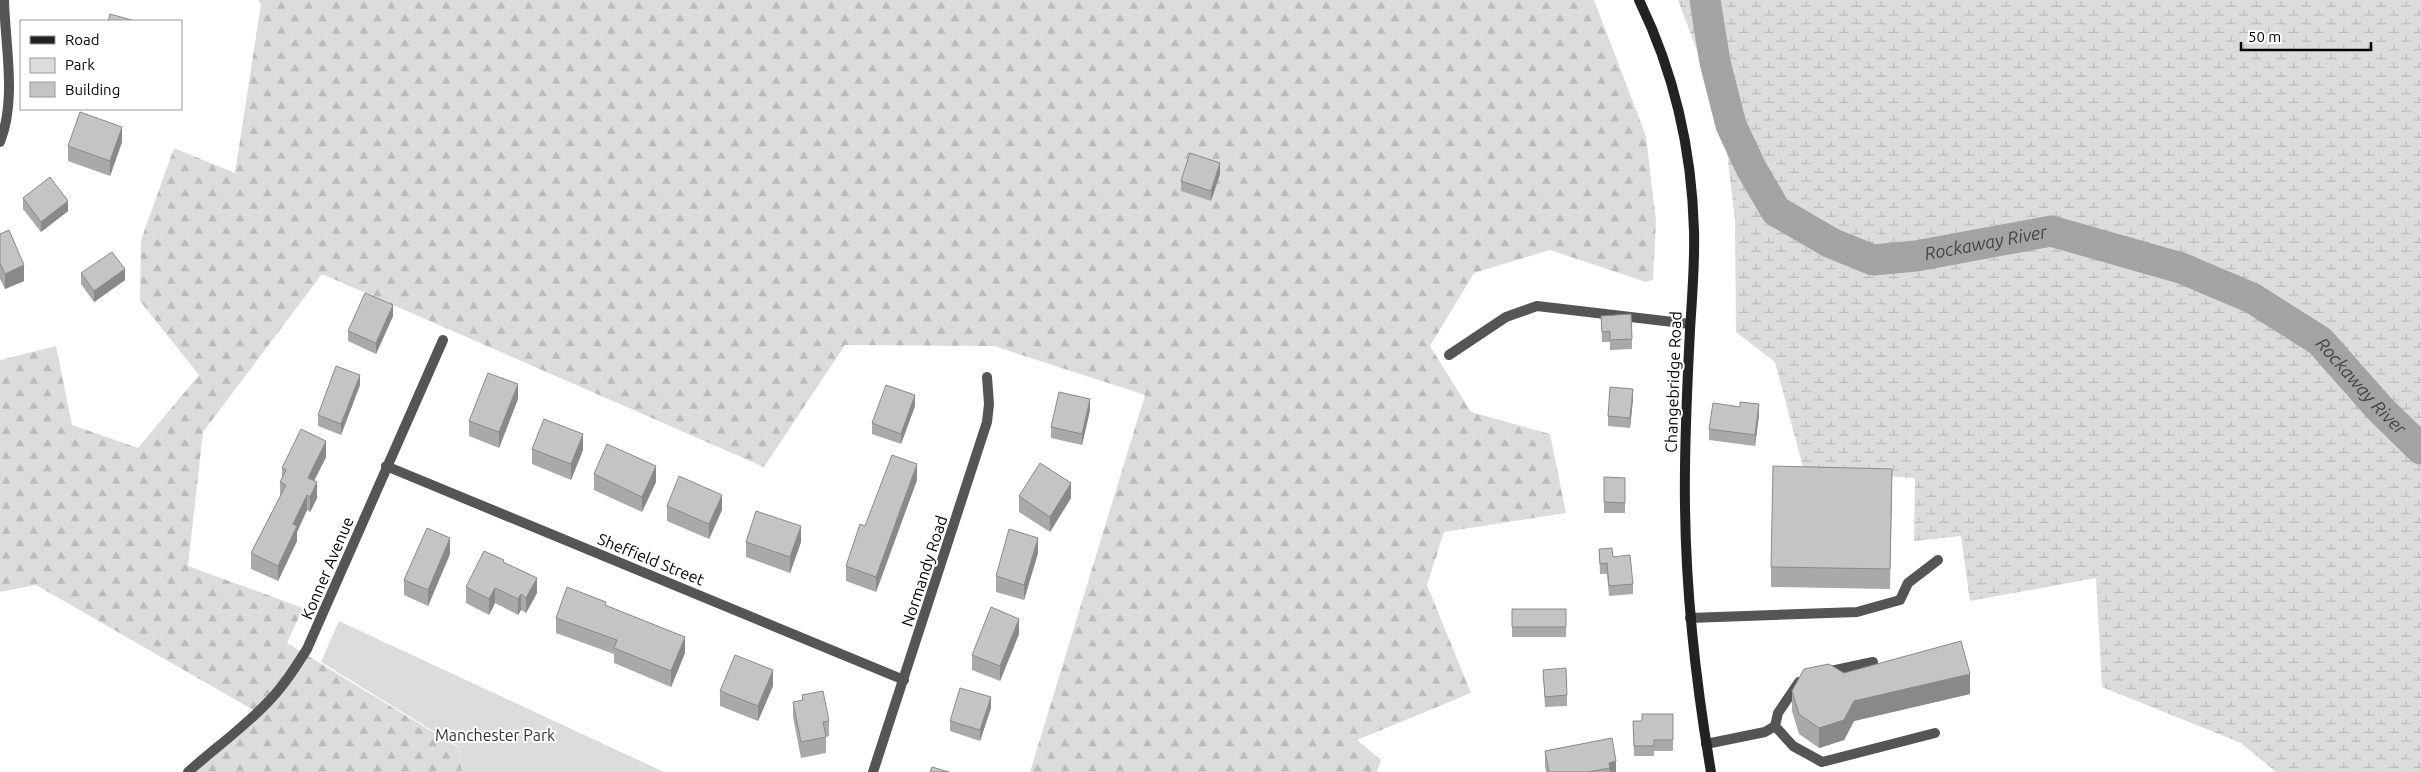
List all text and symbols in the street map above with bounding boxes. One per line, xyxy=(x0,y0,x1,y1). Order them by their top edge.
legend xyxy=(20,20,182,110)
scale bar xyxy=(2241,20,2371,52)
text: 50 m xyxy=(2248,28,2281,45)
text: Road xyxy=(65,31,100,48)
text: Park xyxy=(65,56,95,73)
text: Building xyxy=(65,81,120,98)
water label: Rockaway River xyxy=(1923,221,2049,263)
street label: Changebridge Road xyxy=(1662,311,1684,453)
water label: Rockaway River xyxy=(2313,333,2412,439)
street label: Normandy Road xyxy=(898,513,950,629)
street label: Konner Avenue xyxy=(297,514,357,622)
street label: Sheffield Street xyxy=(595,529,707,589)
park label: Manchester Park xyxy=(435,726,555,744)

